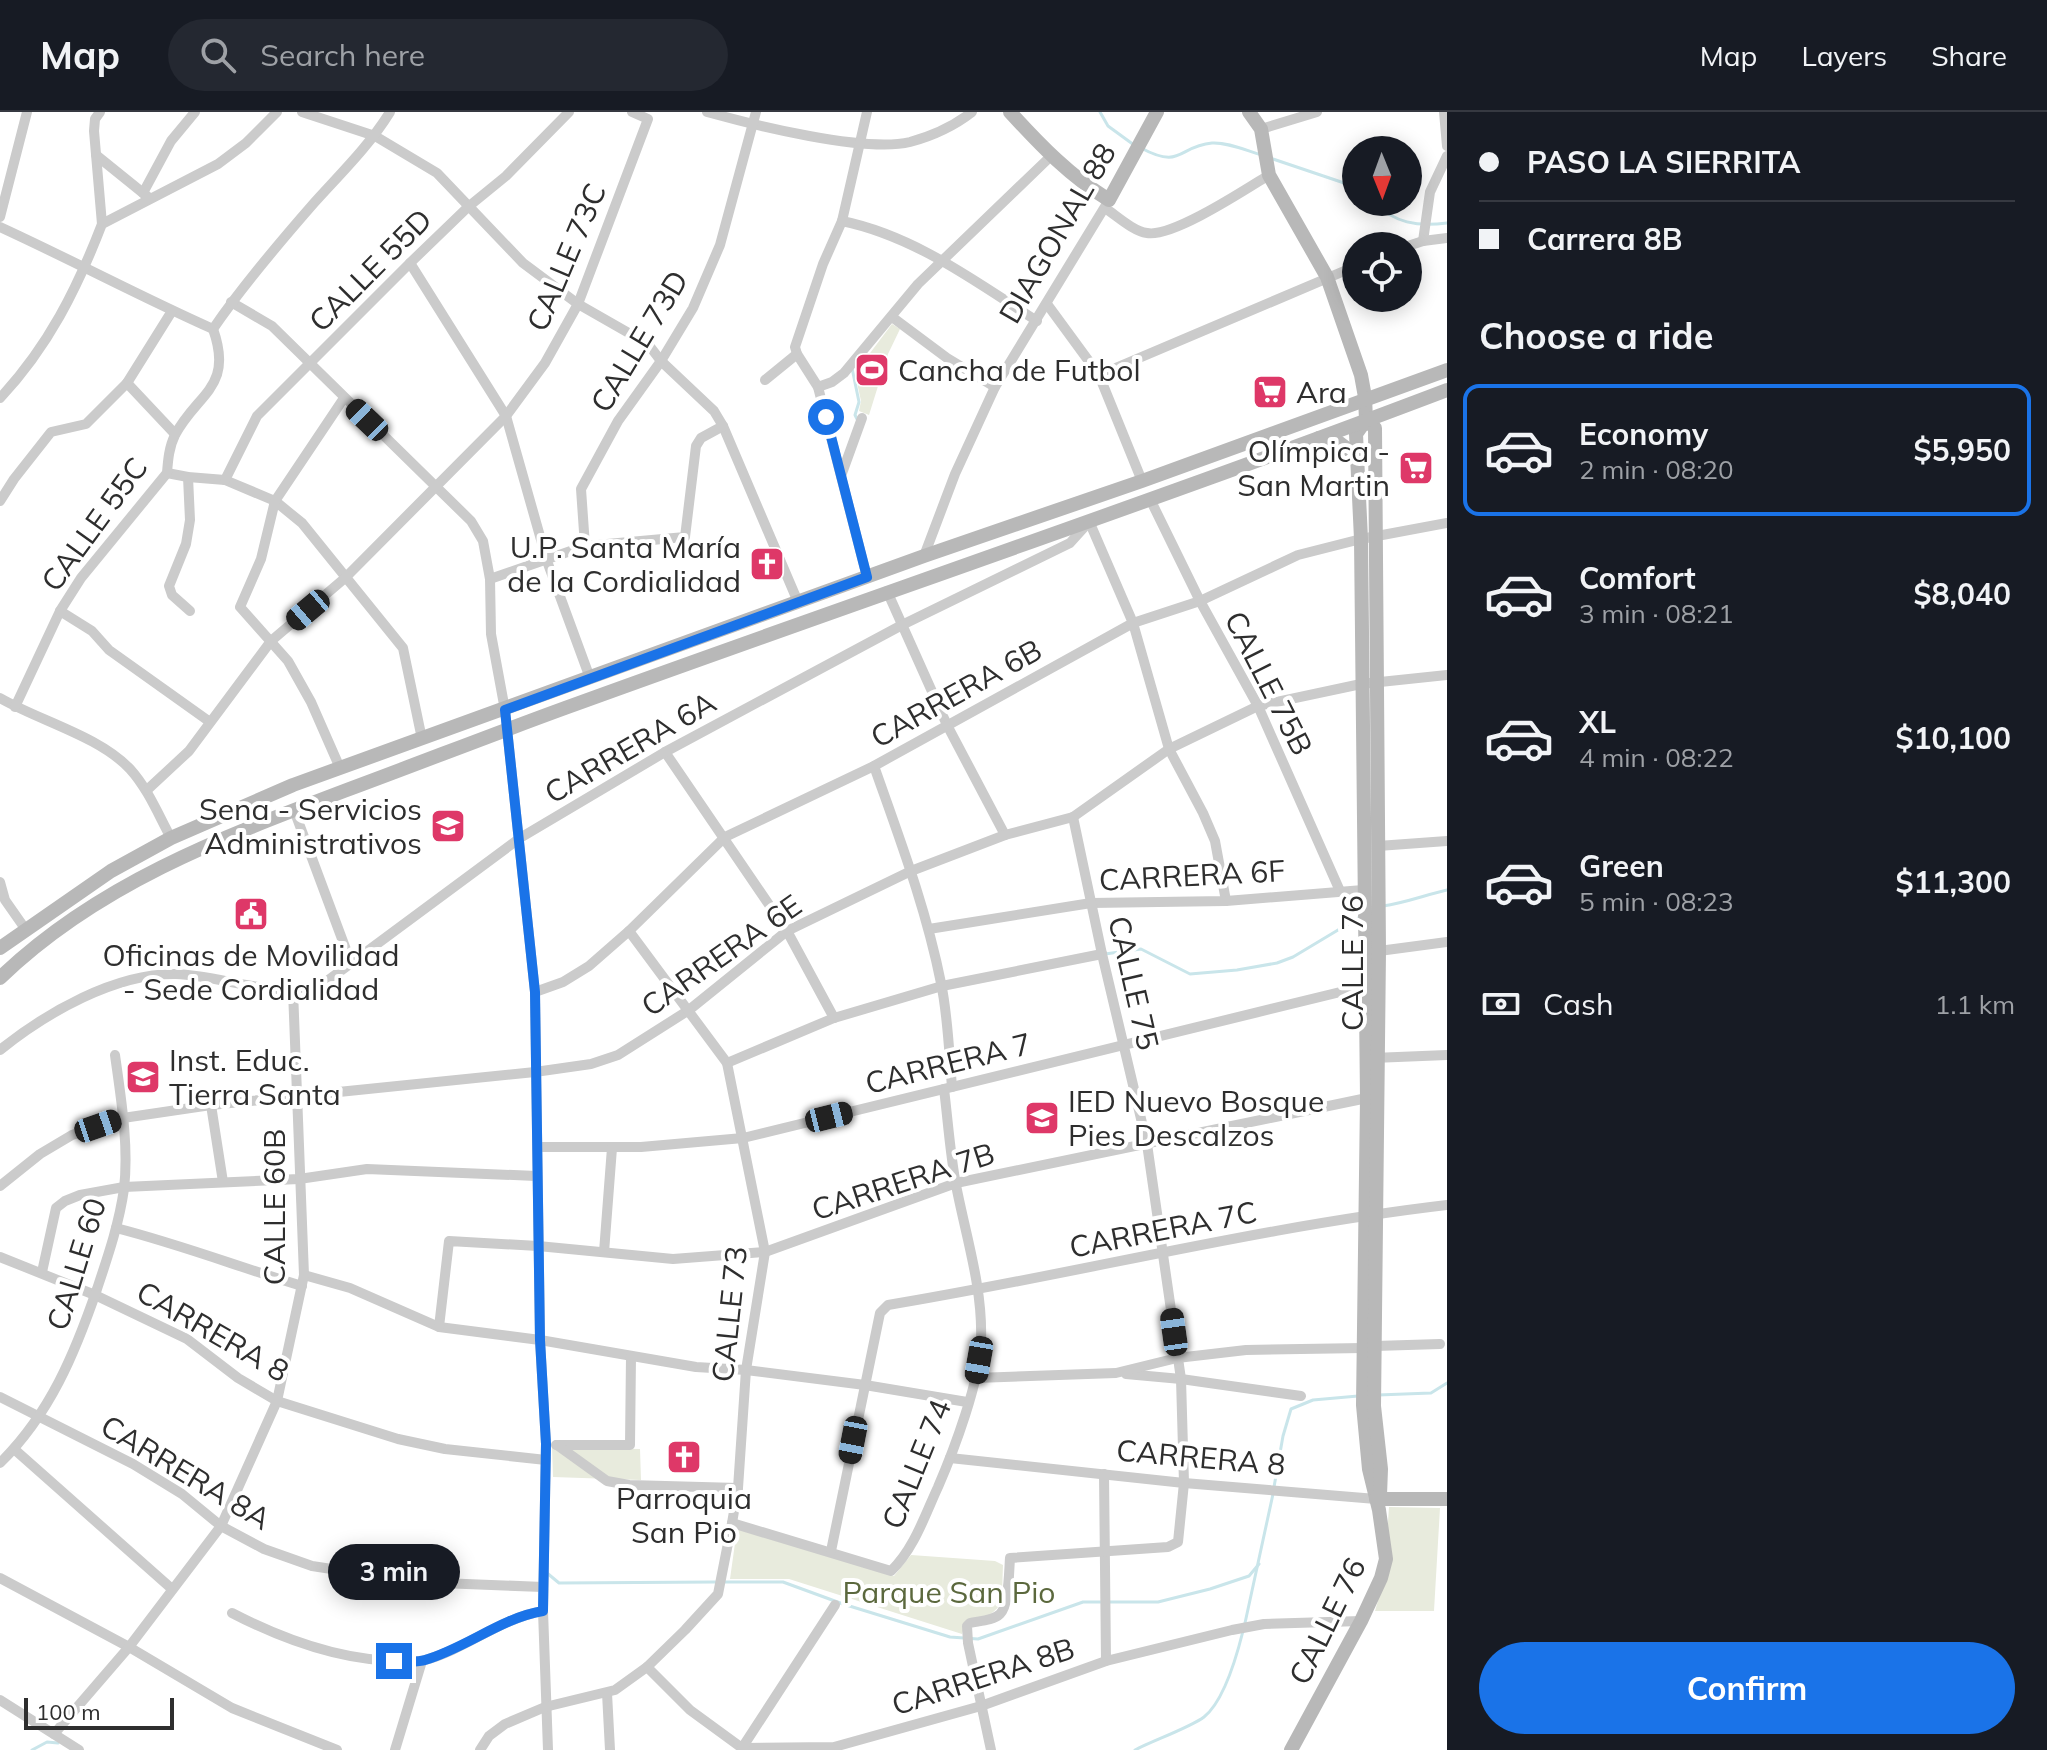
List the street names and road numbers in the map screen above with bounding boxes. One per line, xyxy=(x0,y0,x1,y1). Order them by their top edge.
street label: DIAGONAL 88 xyxy=(990,136,1124,330)
street label: CALLE 73C xyxy=(518,177,614,337)
street label: CALLE 55D xyxy=(300,200,440,340)
street label: CALLE 73D xyxy=(582,263,696,419)
street label: CALLE 55C xyxy=(33,449,155,599)
street label: CALLE 75B xyxy=(1217,605,1321,761)
street label: CARRERA 6B xyxy=(864,630,1048,756)
street label: CARRERA 6A xyxy=(538,683,722,811)
street label: CARRERA 6F xyxy=(1098,851,1286,899)
street label: CARRERA 6E xyxy=(633,886,809,1024)
street label: CALLE 76 xyxy=(1333,895,1371,1031)
street label: CALLE 75 xyxy=(1100,912,1168,1054)
street label: CARRERA 7 xyxy=(861,1024,1035,1102)
street label: CALLE 60B xyxy=(255,1129,293,1285)
street label: CARRERA 7B xyxy=(807,1134,999,1228)
street label: CARRERA 7C xyxy=(1066,1192,1260,1266)
street label: CALLE 60 xyxy=(38,1193,114,1335)
street label: CALLE 73 xyxy=(703,1244,755,1384)
street label: CARRERA 8 xyxy=(130,1272,296,1390)
street label: CALLE 74 xyxy=(873,1394,959,1534)
street label: CARRERA 8A xyxy=(94,1406,278,1538)
street label: CARRERA 8 xyxy=(1115,1431,1287,1483)
street label: CALLE 76 xyxy=(1280,1551,1374,1691)
street label: CARRERA 8B xyxy=(887,1629,1079,1723)

